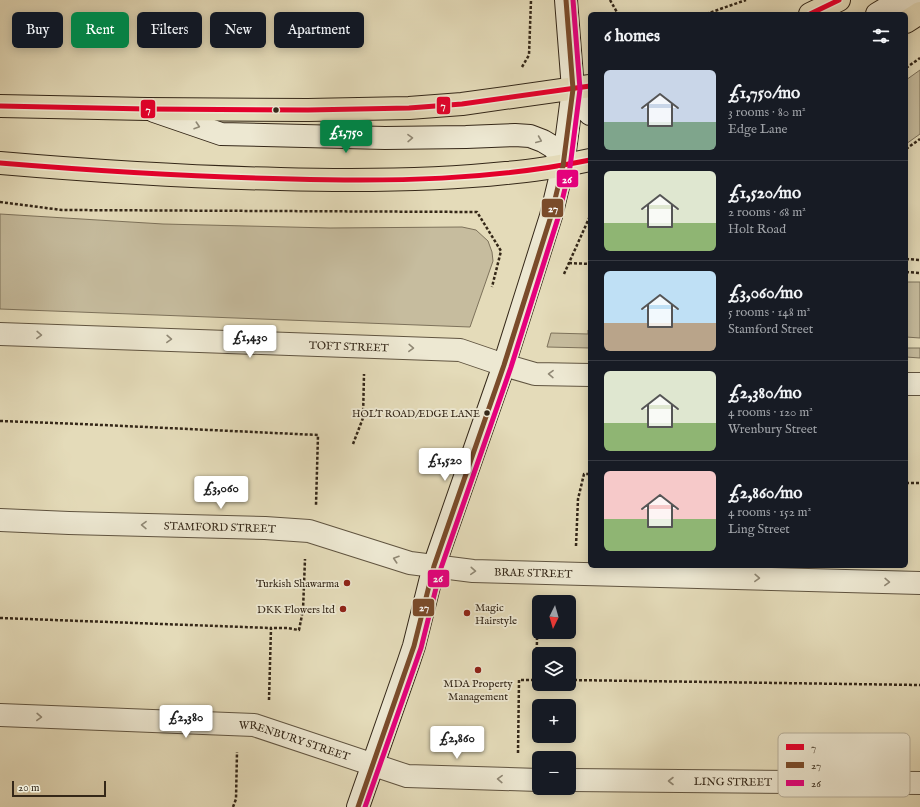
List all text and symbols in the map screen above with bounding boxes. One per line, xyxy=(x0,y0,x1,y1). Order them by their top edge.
chip: Buy xyxy=(12,12,63,48)
chip: Rent xyxy=(71,12,129,48)
chip: Filters xyxy=(137,12,202,48)
chip: New xyxy=(210,12,266,48)
chip: Apartment xyxy=(274,12,364,48)
icon: filters xyxy=(870,25,892,47)
text: 6 homes xyxy=(604,26,660,47)
text: £1,750/mo xyxy=(728,83,800,104)
icon: home xyxy=(636,86,684,134)
line badge: 7 xyxy=(436,96,451,115)
line badge: 7 xyxy=(140,99,156,119)
text: 7 xyxy=(440,99,446,113)
text: 7 xyxy=(145,103,151,117)
text: 3 rooms · 80 m² xyxy=(728,104,806,121)
unlabelled marker xyxy=(271,105,281,115)
pin: £1,750 xyxy=(313,120,379,154)
one-way arrow xyxy=(194,121,201,129)
text: Edge Lane xyxy=(728,121,788,138)
text: £1,750 xyxy=(329,124,363,141)
one-way arrow xyxy=(407,134,413,142)
one-way arrow xyxy=(535,135,542,143)
line badge: 26 xyxy=(556,169,579,188)
text: 26 xyxy=(562,173,573,187)
text: £1,520/mo xyxy=(728,183,801,204)
icon: home xyxy=(636,187,684,235)
line badge: 27 xyxy=(541,198,564,218)
text: 27 xyxy=(548,202,558,216)
text: 2 rooms · 68 m² xyxy=(728,204,806,221)
text: Holt Road xyxy=(728,221,786,238)
text: £3,060/mo xyxy=(728,283,803,304)
icon: home xyxy=(636,287,684,335)
text: 5 rooms · 148 m² xyxy=(728,304,810,321)
text: Stamford Street xyxy=(728,321,813,338)
pin: £1,430 xyxy=(217,325,283,359)
text: £1,430 xyxy=(232,329,268,346)
one-way arrow xyxy=(36,331,42,339)
one-way arrow xyxy=(166,335,172,343)
street label: TOFT STREET xyxy=(309,339,389,356)
one-way arrow xyxy=(408,344,414,352)
one-way arrow xyxy=(548,370,554,378)
text: £2,380/mo xyxy=(728,383,802,404)
icon: home xyxy=(636,387,684,435)
text: 4 rooms · 120 m² xyxy=(728,404,813,421)
place label: HOLT ROAD/EDGE LANE xyxy=(352,408,480,421)
marker: HOLT ROAD/EDGE LANE xyxy=(482,408,492,418)
text: Wrenbury Street xyxy=(728,421,817,438)
pin: £1,520 xyxy=(412,448,478,482)
text: £1,520 xyxy=(428,452,462,469)
pin: £3,060 xyxy=(188,476,254,510)
text: £3,060 xyxy=(203,480,239,497)
text: £2,860/mo xyxy=(728,483,802,504)
icon: home xyxy=(636,487,684,535)
text: 4 rooms · 152 m² xyxy=(728,504,811,521)
street label: STAMFORD STREET xyxy=(164,519,276,537)
one-way arrow xyxy=(141,521,147,529)
text: Ling Street xyxy=(728,521,790,538)
one-way arrow xyxy=(393,555,400,564)
one-way arrow xyxy=(470,566,476,575)
street label: BRAE STREET xyxy=(494,566,573,582)
line badge: 26 xyxy=(427,569,450,588)
text: 26 xyxy=(433,572,444,586)
one-way arrow xyxy=(754,574,760,583)
place label: Turkish Shawarma xyxy=(256,577,339,591)
marker: Turkish Shawarma xyxy=(342,578,352,588)
one-way arrow xyxy=(884,578,890,586)
north arrow xyxy=(532,595,576,639)
map controls xyxy=(532,595,576,795)
line badge: 27 xyxy=(412,598,435,617)
text: 27 xyxy=(419,601,429,615)
place label: Magic Hairstyle xyxy=(475,601,517,628)
place label: DKK Flowers ltd xyxy=(257,603,335,617)
marker: DKK Flowers ltd xyxy=(338,604,348,614)
marker: Magic Hairstyle xyxy=(462,608,472,618)
button: layers xyxy=(532,647,576,691)
marker: MDA Property Management xyxy=(473,665,483,675)
place label: MDA Property Management xyxy=(443,677,513,704)
button: + xyxy=(532,699,576,743)
pin: £2,380 xyxy=(153,705,219,739)
text: £2,380 xyxy=(169,709,203,726)
one-way arrow xyxy=(36,712,42,721)
street label: WRENBURY STREET xyxy=(239,718,351,764)
pin: £2,860 xyxy=(424,726,490,760)
text: £2,860 xyxy=(439,730,475,747)
legend xyxy=(778,733,910,797)
text: 7 xyxy=(811,741,816,755)
button: − xyxy=(532,751,576,795)
text: 27 xyxy=(811,759,821,773)
one-way arrow xyxy=(497,774,503,783)
street label: LING STREET xyxy=(694,775,772,790)
one-way arrow xyxy=(668,777,674,785)
text: 26 xyxy=(811,777,821,791)
scale bar xyxy=(12,779,106,798)
text: 20 m xyxy=(18,781,39,795)

